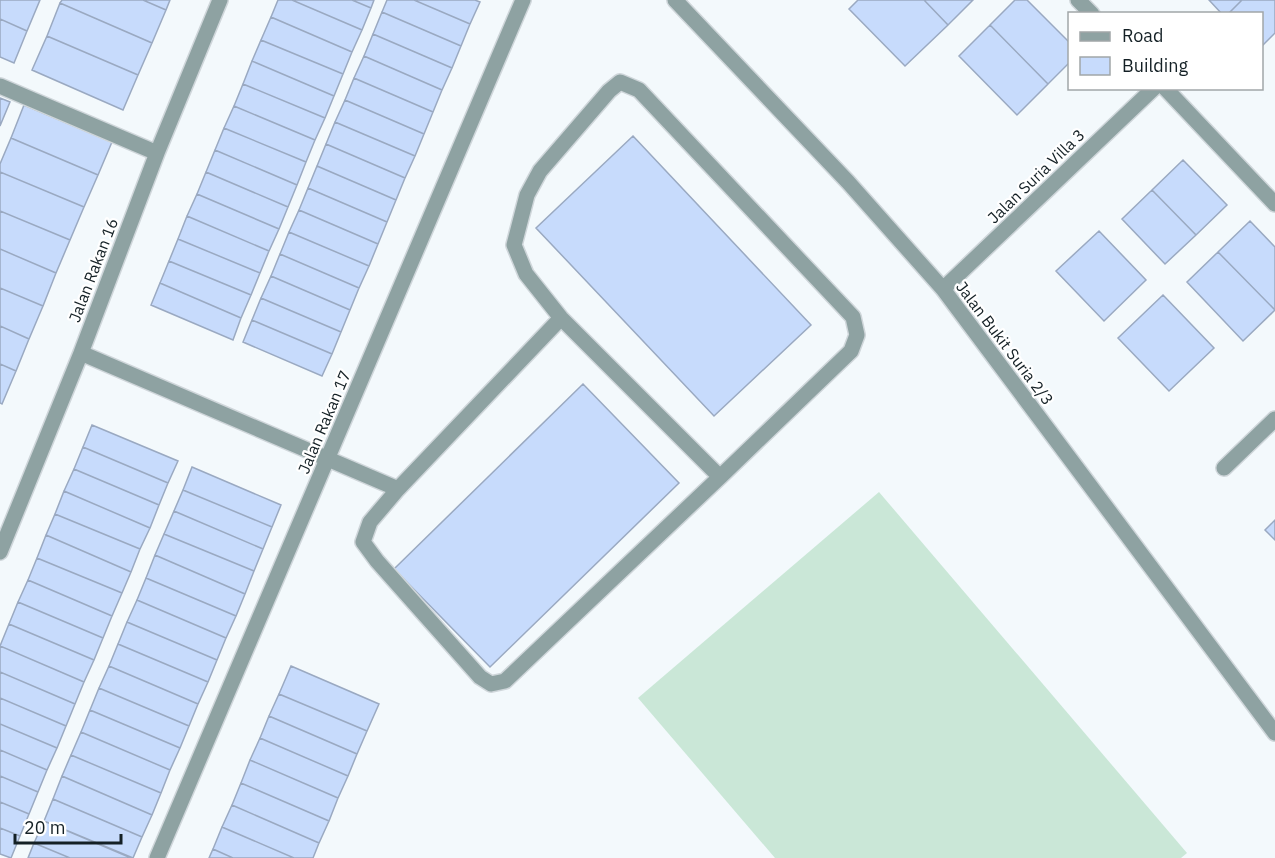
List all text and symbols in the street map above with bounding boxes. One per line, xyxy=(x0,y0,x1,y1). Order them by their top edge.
legend xyxy=(1068,12,1263,90)
text: Road xyxy=(1122,24,1163,47)
text: Building xyxy=(1122,54,1189,77)
street label: Jalan Suria Villa 3 xyxy=(983,125,1089,227)
street label: Jalan Rakan 16 xyxy=(64,215,122,325)
street label: Jalan Bukit Suria 2/3 xyxy=(952,277,1058,409)
street label: Jalan Rakan 17 xyxy=(293,367,355,477)
scale bar xyxy=(15,807,122,845)
text: 20 m xyxy=(24,816,66,839)

